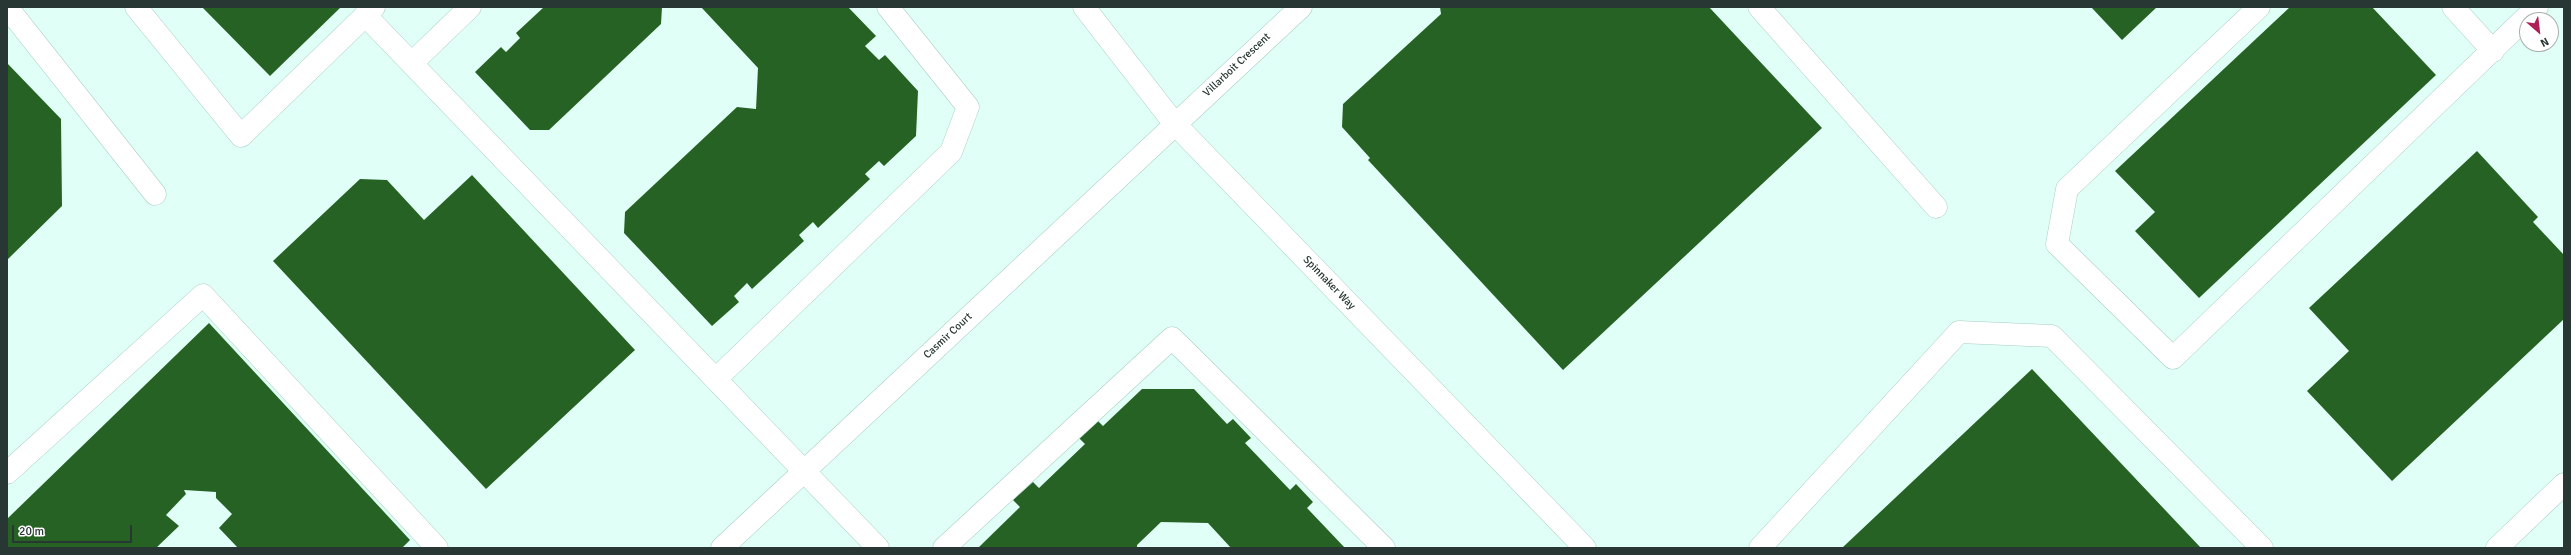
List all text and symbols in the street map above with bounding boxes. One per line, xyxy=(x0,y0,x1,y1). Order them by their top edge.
north arrow xyxy=(2519,12,2559,52)
street label: Villarboit Crescent xyxy=(1201,30,1273,100)
text: N xyxy=(2538,35,2551,50)
street label: Spinnaker Way xyxy=(1300,253,1358,313)
street label: Casmir Court xyxy=(921,310,975,362)
scale bar xyxy=(14,517,134,543)
text: 20 m xyxy=(19,524,44,539)

